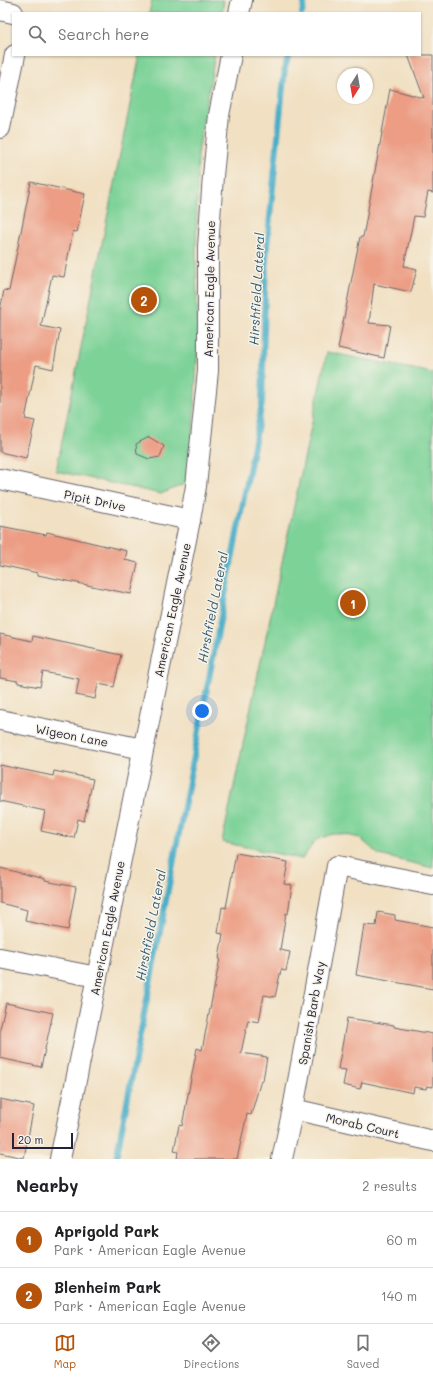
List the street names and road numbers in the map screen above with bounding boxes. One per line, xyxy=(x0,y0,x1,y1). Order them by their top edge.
street label: American Eagle Avenue xyxy=(200,220,218,358)
street label: Pipit Drive xyxy=(63,486,127,514)
street label: American Eagle Avenue xyxy=(150,541,194,679)
street label: Wigeon Lane xyxy=(34,720,110,750)
street label: American Eagle Avenue xyxy=(86,859,128,997)
street label: Spanish Barb Way xyxy=(294,960,328,1066)
street label: Morab Court xyxy=(325,1109,401,1141)

